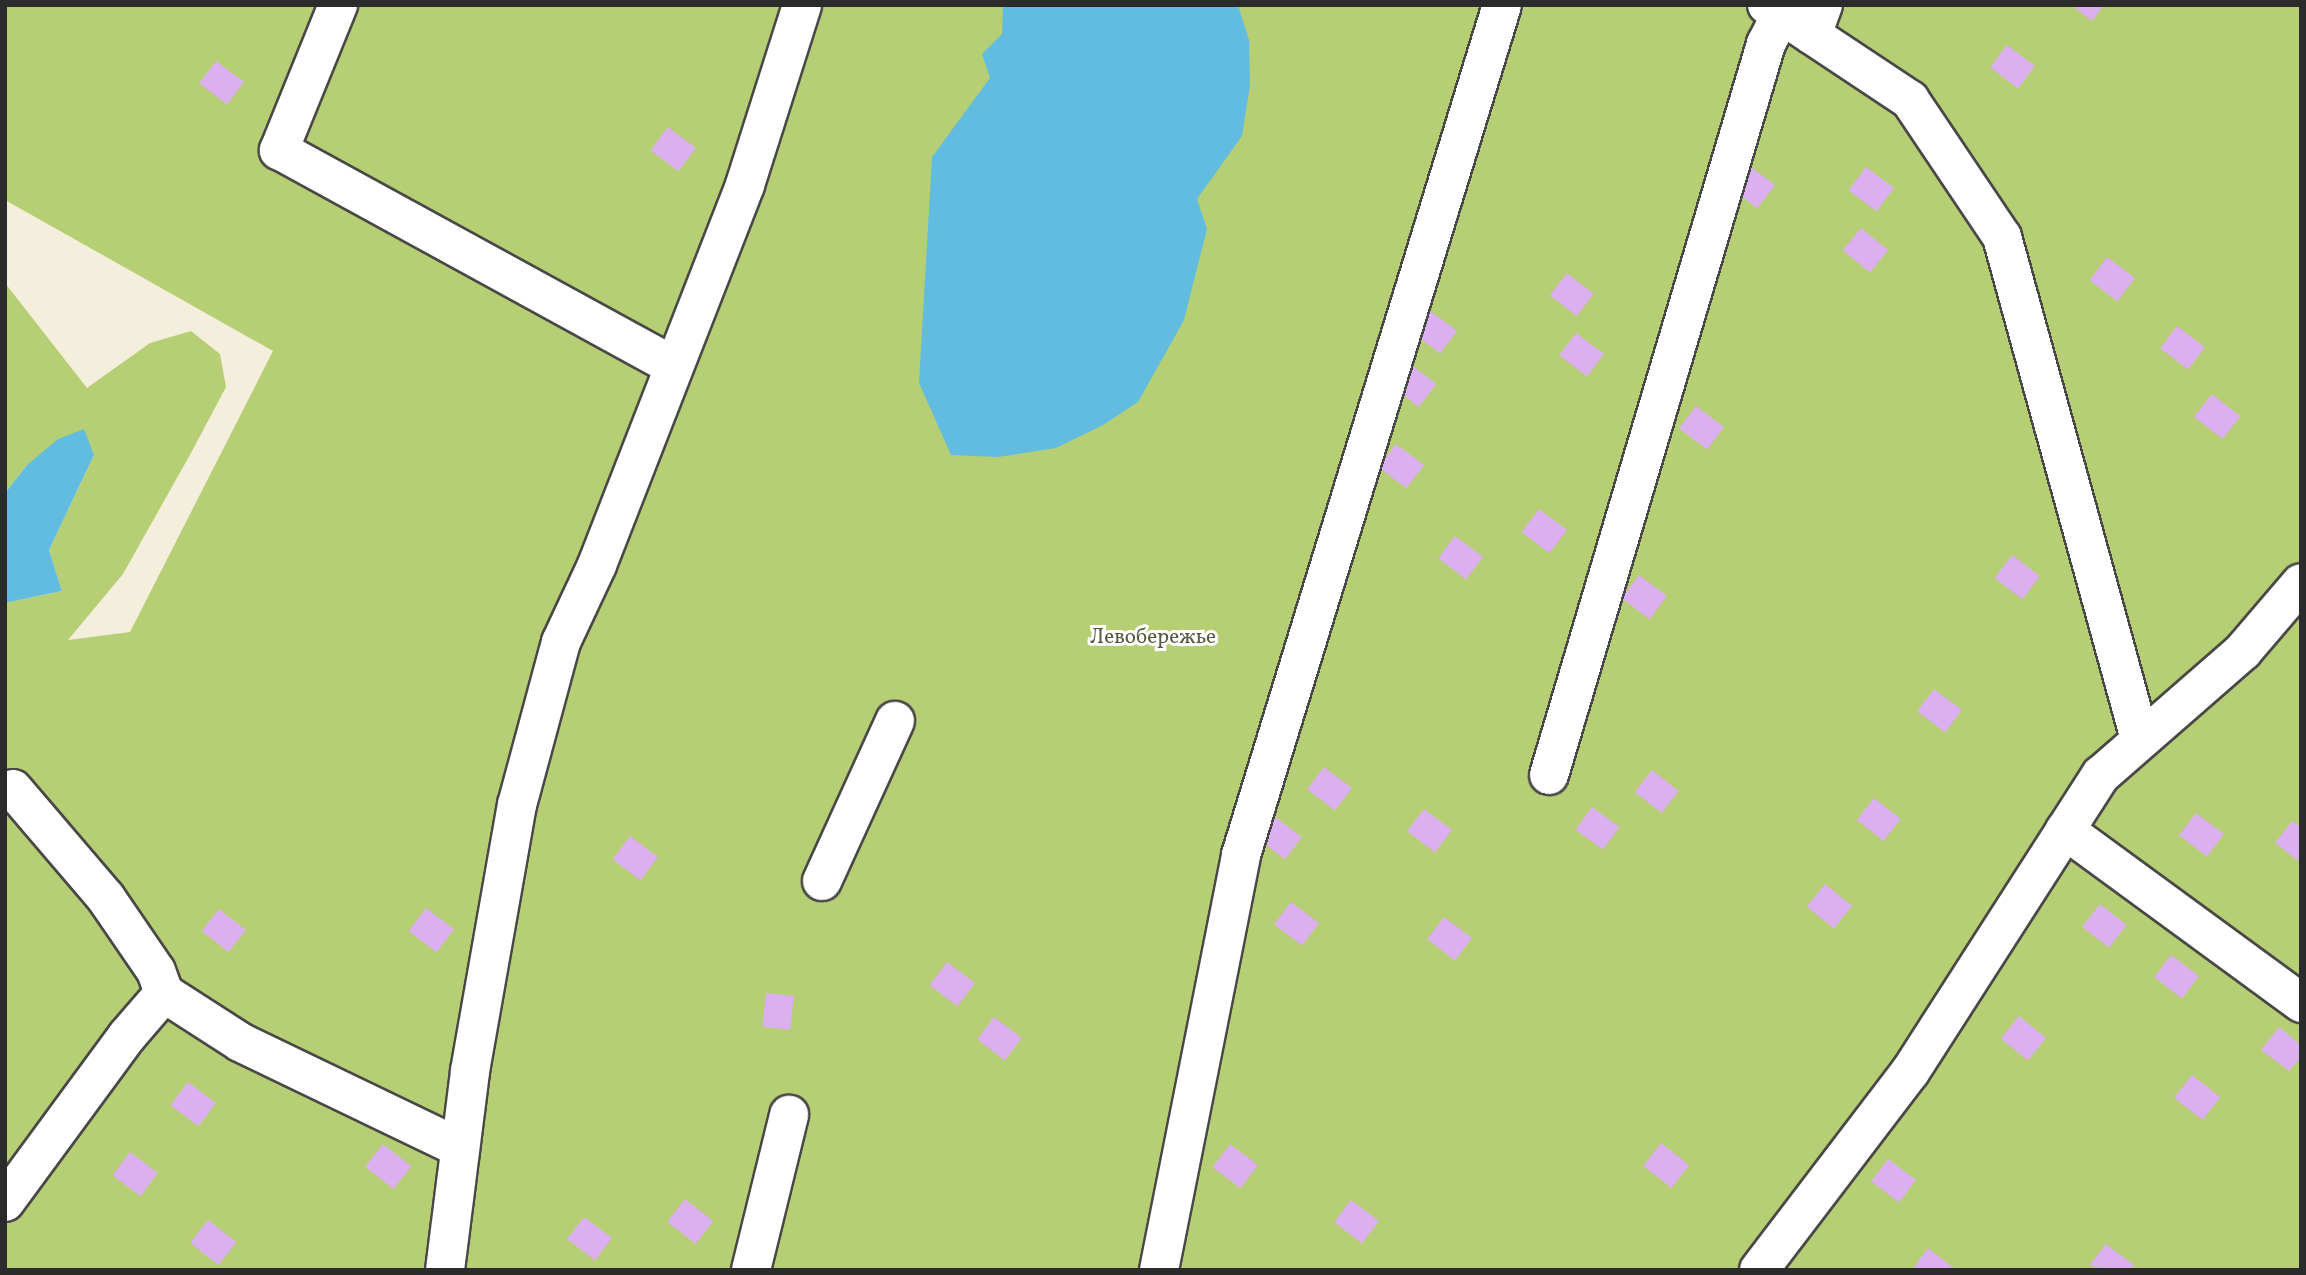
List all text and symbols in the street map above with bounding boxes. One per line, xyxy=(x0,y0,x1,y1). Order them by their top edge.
park label: Левобережье xyxy=(1090,625,1216,651)

